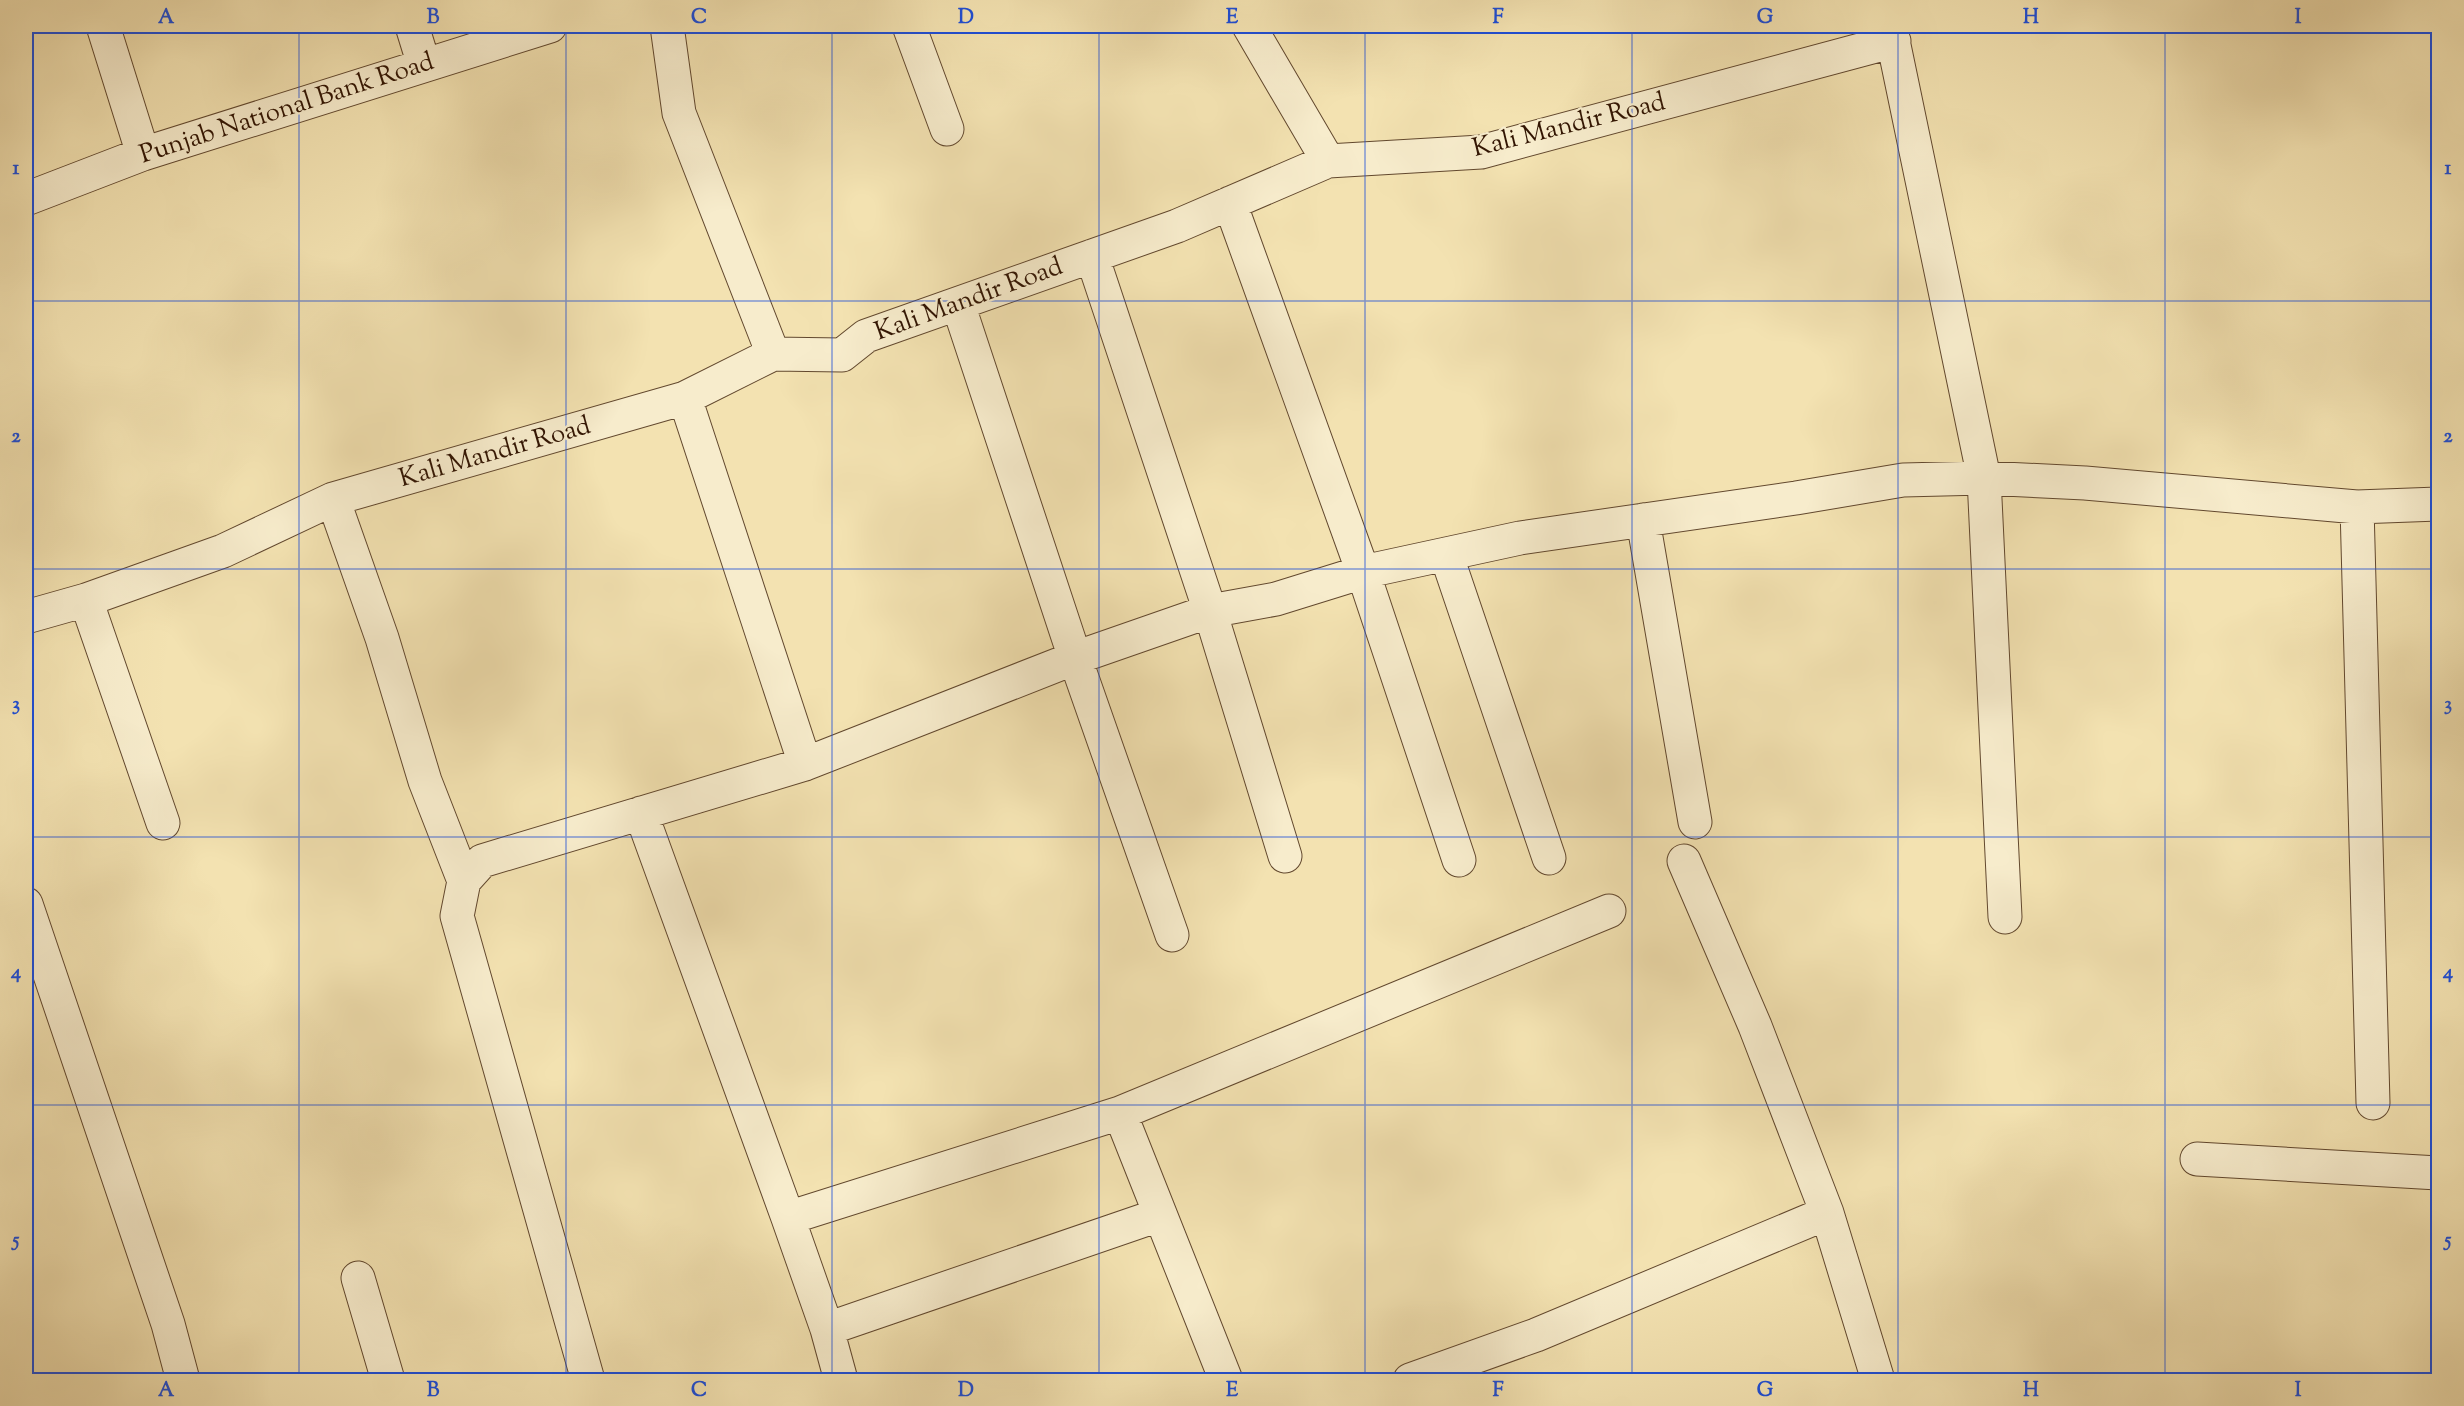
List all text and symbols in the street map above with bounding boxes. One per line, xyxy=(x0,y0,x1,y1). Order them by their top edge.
text: A xyxy=(158,4,175,33)
text: B xyxy=(427,4,440,33)
text: C xyxy=(691,4,707,33)
text: D xyxy=(958,4,974,33)
text: E xyxy=(1226,4,1239,33)
text: F xyxy=(1492,4,1504,33)
text: G xyxy=(1757,4,1774,33)
text: H xyxy=(2023,4,2039,33)
text: I xyxy=(2295,4,2302,33)
street label: Punjab National Bank Road xyxy=(135,44,439,174)
street label: Kali Mandir Road xyxy=(1469,84,1670,168)
text: 1 xyxy=(13,155,20,184)
text: 1 xyxy=(2445,155,2452,184)
street label: Kali Mandir Road xyxy=(870,249,1068,351)
street label: Kali Mandir Road xyxy=(395,408,595,498)
text: 2 xyxy=(11,423,21,452)
text: 2 xyxy=(2443,423,2453,452)
text: 3 xyxy=(12,691,20,720)
text: 3 xyxy=(2444,691,2452,720)
text: 4 xyxy=(10,959,21,988)
text: 4 xyxy=(2442,959,2453,988)
text: 5 xyxy=(11,1227,20,1256)
text: 5 xyxy=(2443,1227,2452,1256)
text: A xyxy=(158,1377,175,1406)
text: B xyxy=(427,1377,440,1406)
text: C xyxy=(691,1377,707,1406)
text: D xyxy=(958,1377,974,1406)
text: E xyxy=(1226,1377,1239,1406)
text: F xyxy=(1492,1377,1504,1406)
text: G xyxy=(1757,1377,1774,1406)
text: H xyxy=(2023,1377,2039,1406)
text: I xyxy=(2295,1377,2302,1406)

